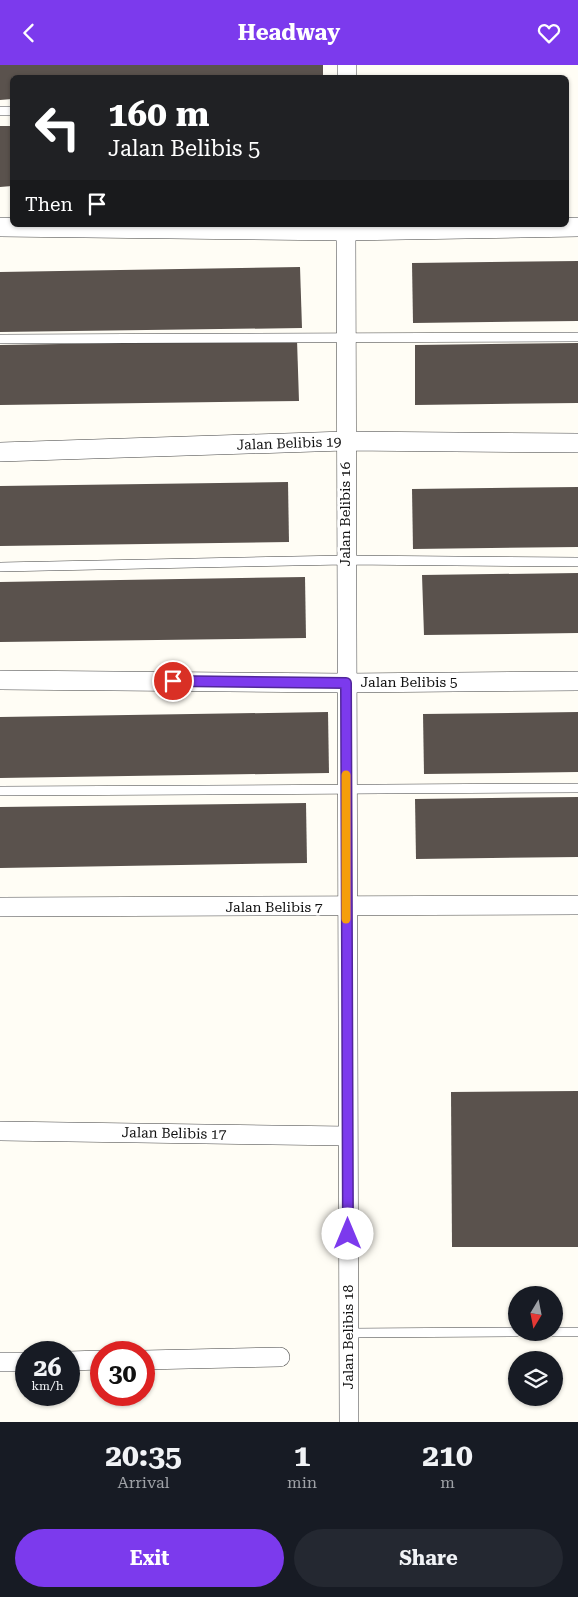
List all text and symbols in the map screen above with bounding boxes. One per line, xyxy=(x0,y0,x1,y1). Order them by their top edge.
icon: back xyxy=(15,19,43,47)
icon: heart xyxy=(535,19,563,47)
text: Headway xyxy=(238,20,340,45)
text: 160 m xyxy=(108,94,209,135)
icon: left xyxy=(25,95,90,160)
text: Jalan Belibis 5 xyxy=(108,136,260,161)
icon: arrive xyxy=(83,190,111,218)
text: Then xyxy=(25,193,73,216)
street label: Jalan Belibis 19 xyxy=(236,433,342,453)
street label: Jalan Belibis 16 xyxy=(337,461,353,566)
pin xyxy=(152,660,194,702)
icon: arrive xyxy=(159,667,187,695)
street label: Jalan Belibis 5 xyxy=(360,674,458,690)
street label: Jalan Belibis 7 xyxy=(225,899,323,915)
street label: Jalan Belibis 17 xyxy=(121,1124,227,1142)
position arrow xyxy=(321,1207,373,1259)
street label: Jalan Belibis 18 xyxy=(340,1284,356,1389)
north arrow xyxy=(508,1286,562,1341)
map controls xyxy=(508,1286,563,1406)
speed limit sign: 30 xyxy=(90,1341,155,1406)
button: layers xyxy=(508,1351,563,1406)
text: 26 xyxy=(33,1353,62,1382)
text: km/h xyxy=(31,1379,64,1393)
text: 20:35 xyxy=(105,1438,182,1473)
text: 1 xyxy=(294,1438,310,1473)
text: 210 xyxy=(422,1438,473,1473)
text: Arrival xyxy=(118,1473,170,1492)
text: min xyxy=(287,1473,317,1492)
text: m xyxy=(440,1473,455,1492)
button: Exit xyxy=(15,1529,284,1587)
button: Share xyxy=(294,1529,563,1587)

